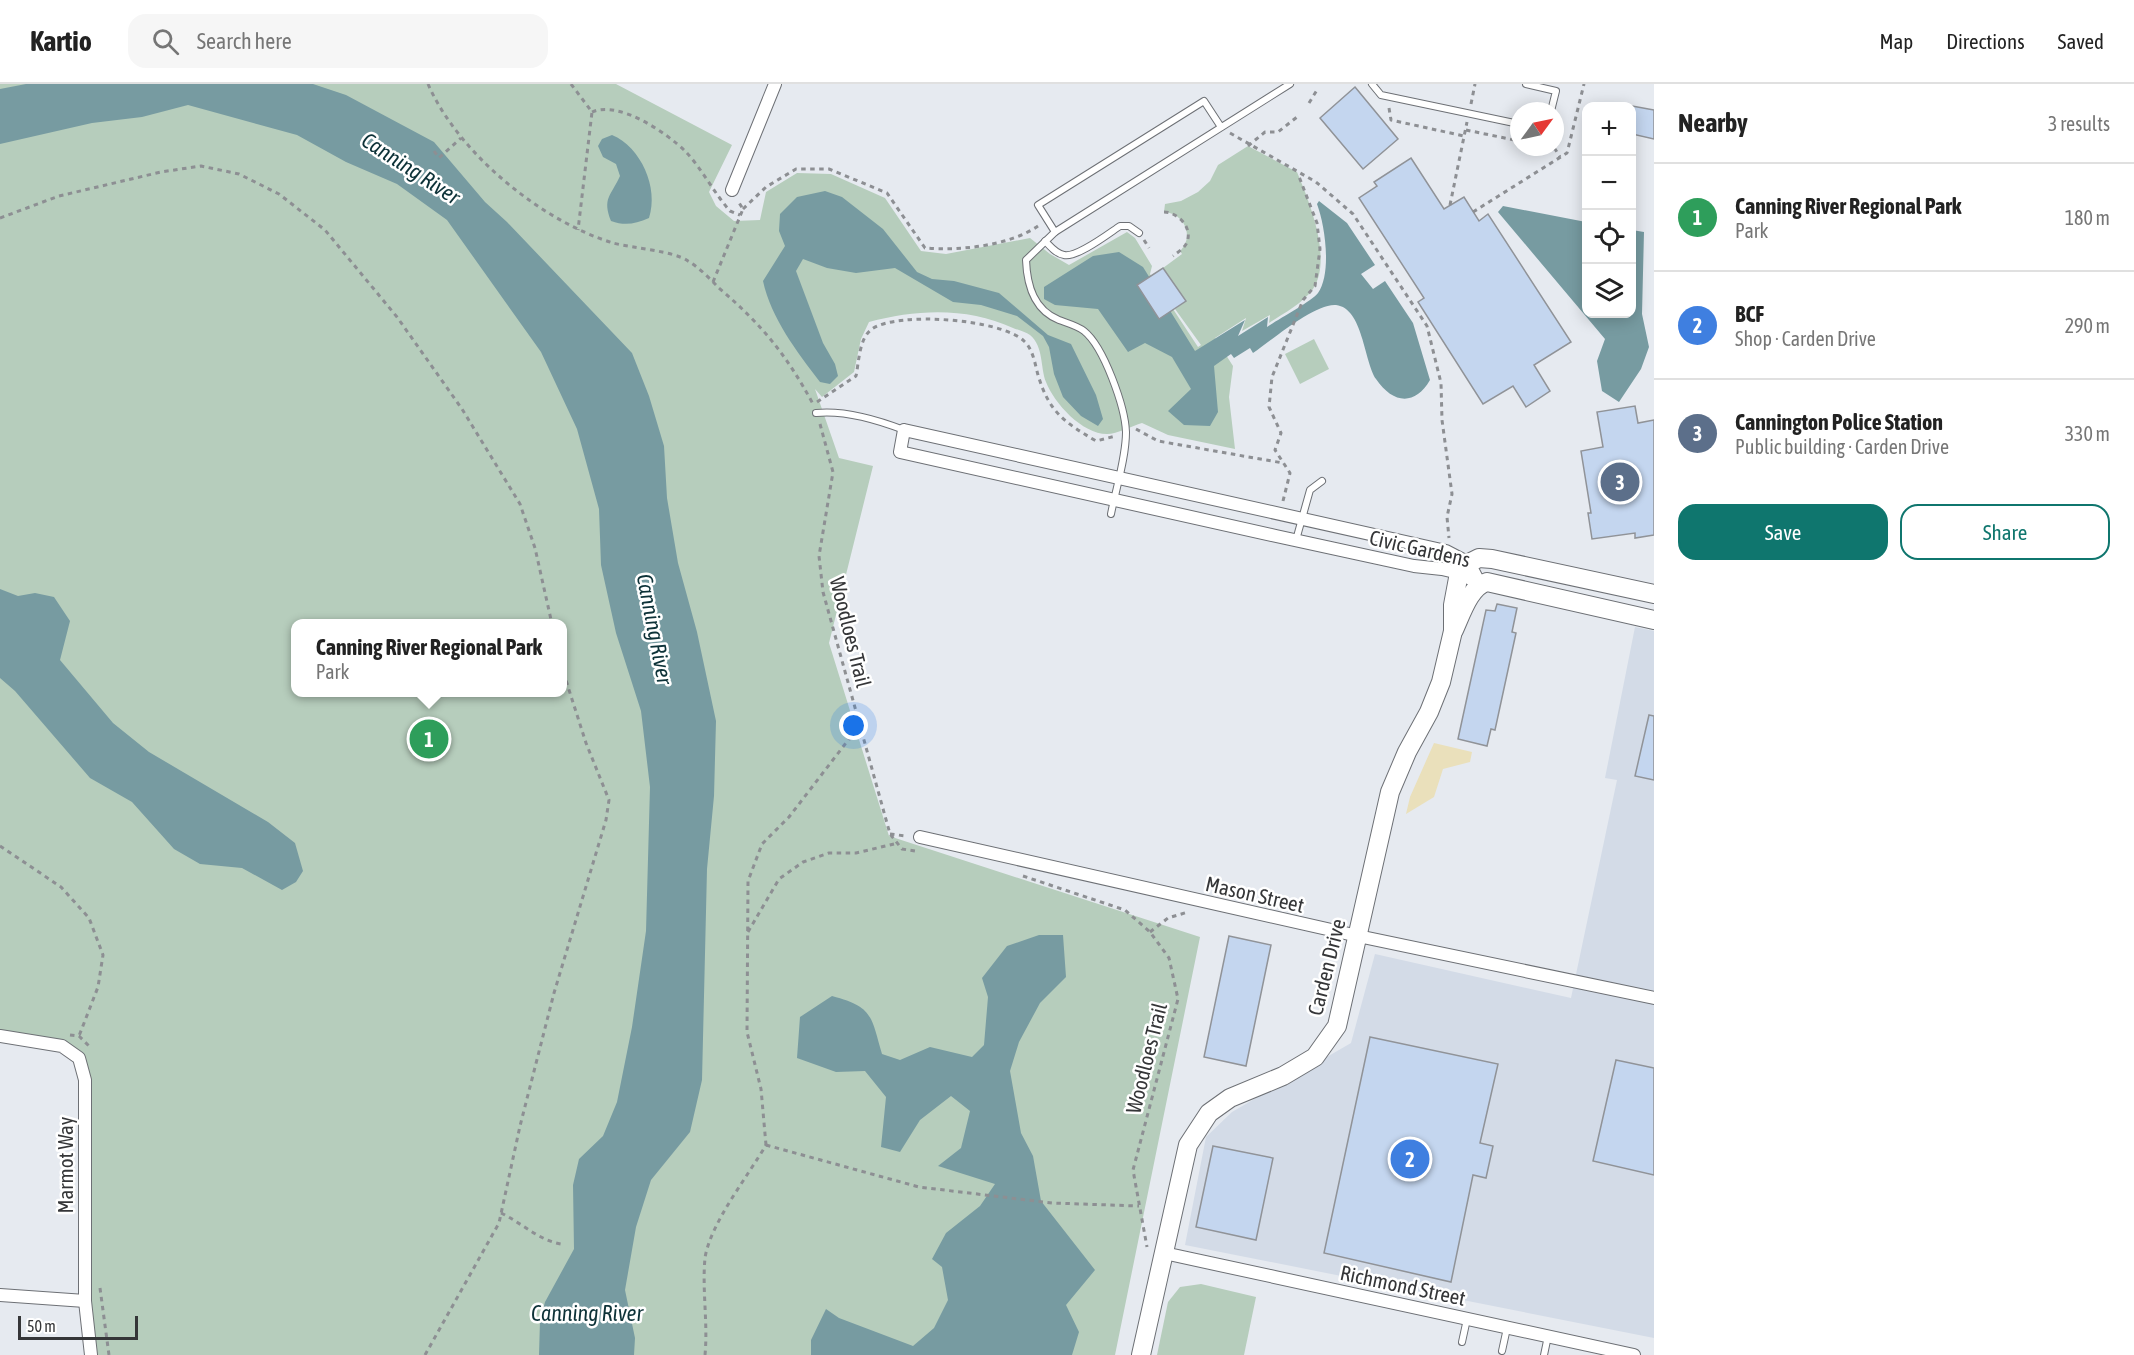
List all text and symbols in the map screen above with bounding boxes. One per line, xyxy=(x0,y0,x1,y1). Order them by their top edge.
search box xyxy=(128,14,548,68)
text: Kartio xyxy=(30,25,92,57)
icon: search xyxy=(149,25,182,58)
text: Search here xyxy=(197,28,292,54)
text: Map xyxy=(1879,29,1913,53)
text: Directions xyxy=(1946,29,2025,53)
text: Saved xyxy=(2058,29,2104,53)
north arrow xyxy=(1510,102,1564,156)
map controls xyxy=(1582,102,1636,318)
button: + xyxy=(1582,102,1636,156)
text: Nearby xyxy=(1678,108,1748,138)
text: 3 results xyxy=(2048,112,2110,135)
water label: Canning River xyxy=(357,127,466,210)
button: − xyxy=(1582,156,1636,210)
text: Canning River Regional Park xyxy=(1735,193,1961,219)
text: 1 xyxy=(1693,206,1702,229)
text: 180 m xyxy=(2065,206,2110,229)
button: locate xyxy=(1582,210,1636,264)
text: Park xyxy=(1735,219,1768,242)
button: layers xyxy=(1582,264,1636,318)
text: BCF xyxy=(1735,301,1764,327)
text: 2 xyxy=(1693,314,1702,337)
text: 290 m xyxy=(2065,314,2110,337)
text: Shop · Carden Drive xyxy=(1735,327,1876,350)
text: Cannington Police Station xyxy=(1735,409,1943,435)
text: 3 xyxy=(1693,422,1702,445)
text: 330 m xyxy=(2065,422,2110,445)
text: Public building · Carden Drive xyxy=(1735,435,1949,458)
pin: 3 xyxy=(1600,460,1640,504)
button: Save xyxy=(1678,504,1888,560)
button: Share xyxy=(1900,504,2110,560)
street label: Civic Gardens xyxy=(1367,525,1473,571)
water label: Canning River xyxy=(632,572,679,688)
street label: Woodloes Trail xyxy=(826,574,876,690)
popup xyxy=(291,619,567,697)
text: Canning River Regional Park xyxy=(316,634,542,660)
text: Park xyxy=(316,660,349,683)
your location xyxy=(839,711,868,740)
pin: 1 xyxy=(410,716,448,762)
street label: Mason Street xyxy=(1203,871,1307,917)
street label: Carden Drive xyxy=(1302,916,1350,1018)
street label: Woodloes Trail xyxy=(1121,1000,1171,1116)
street label: Marmot Way xyxy=(53,1116,77,1213)
pin: 2 xyxy=(1390,1136,1430,1182)
street label: Richmond Street xyxy=(1338,1260,1468,1310)
water label: Canning River xyxy=(531,1300,644,1326)
scale bar xyxy=(18,1313,138,1340)
text: 50 m xyxy=(27,1317,56,1335)

